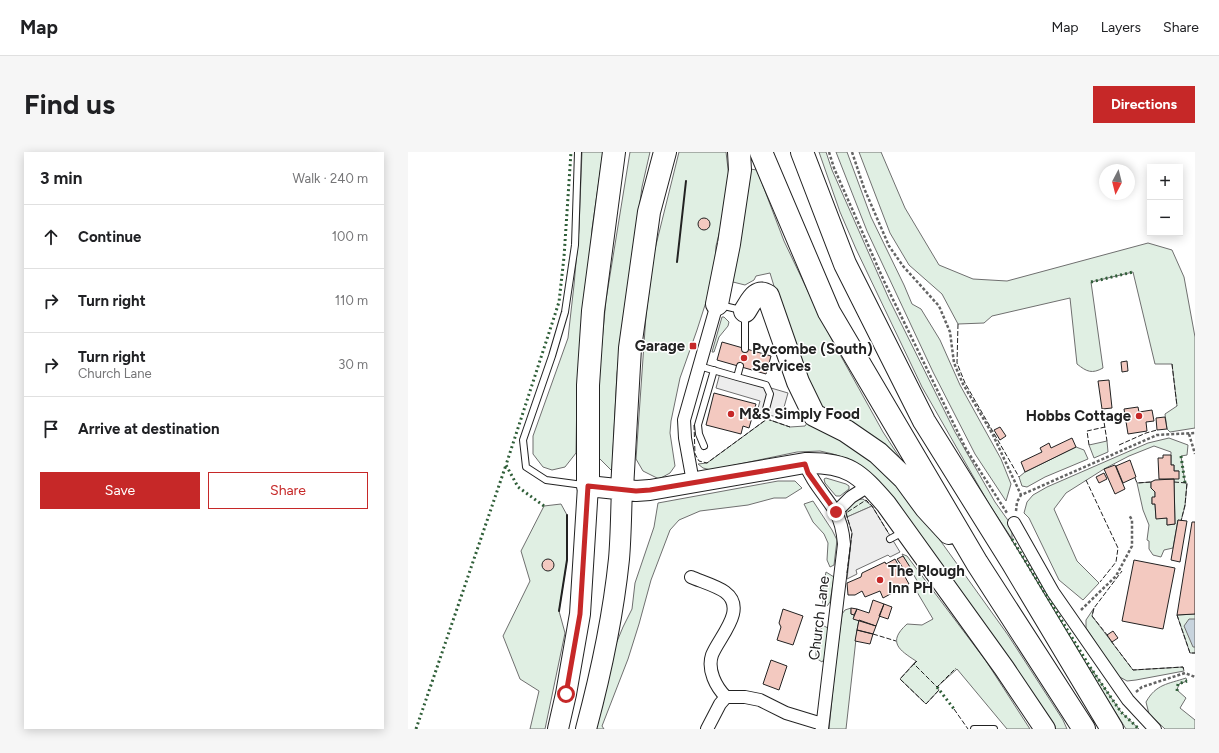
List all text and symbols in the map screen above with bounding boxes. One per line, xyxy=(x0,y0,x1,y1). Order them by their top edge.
text: Map xyxy=(20,16,58,39)
text: Map xyxy=(1051,19,1079,36)
text: Layers xyxy=(1101,19,1141,36)
text: Share xyxy=(1163,19,1199,36)
button: Directions xyxy=(1093,86,1195,123)
text: Find us xyxy=(24,87,115,121)
north arrow xyxy=(1099,164,1135,200)
map controls xyxy=(1147,164,1183,236)
button: + xyxy=(1147,164,1183,200)
text: 3 min xyxy=(40,168,82,188)
text: Walk · 240 m xyxy=(293,171,368,186)
button: − xyxy=(1147,200,1183,236)
icon: ahead xyxy=(40,226,62,248)
text: Continue xyxy=(78,228,141,246)
text: 100 m xyxy=(332,229,368,244)
icon: right xyxy=(40,290,62,312)
text: Turn right xyxy=(78,292,146,310)
text: 110 m xyxy=(335,293,368,308)
place label: Garage xyxy=(635,337,686,355)
place label: Pycombe (South) Services xyxy=(752,340,873,375)
marker: Garage xyxy=(688,341,698,351)
text: Turn right xyxy=(78,348,146,366)
marker: Pycombe (South) Services xyxy=(739,353,749,363)
icon: right xyxy=(40,354,62,376)
text: 30 m xyxy=(338,357,368,372)
text: Church Lane xyxy=(78,366,152,381)
place label: M&S Simply Food xyxy=(739,405,860,423)
place label: Hobbs Cottage xyxy=(1026,407,1132,425)
marker: M&S Simply Food xyxy=(726,409,736,419)
marker: Hobbs Cottage xyxy=(1134,411,1144,421)
icon: arrive xyxy=(40,418,62,440)
text: Arrive at destination xyxy=(78,420,219,438)
button: Save xyxy=(40,472,200,509)
button: Share xyxy=(208,472,368,509)
route end xyxy=(827,503,845,521)
place label: The Plough Inn PH xyxy=(888,562,965,597)
street label: Church Lane xyxy=(805,575,833,661)
marker: The Plough Inn PH xyxy=(875,575,885,585)
route start xyxy=(557,685,575,703)

